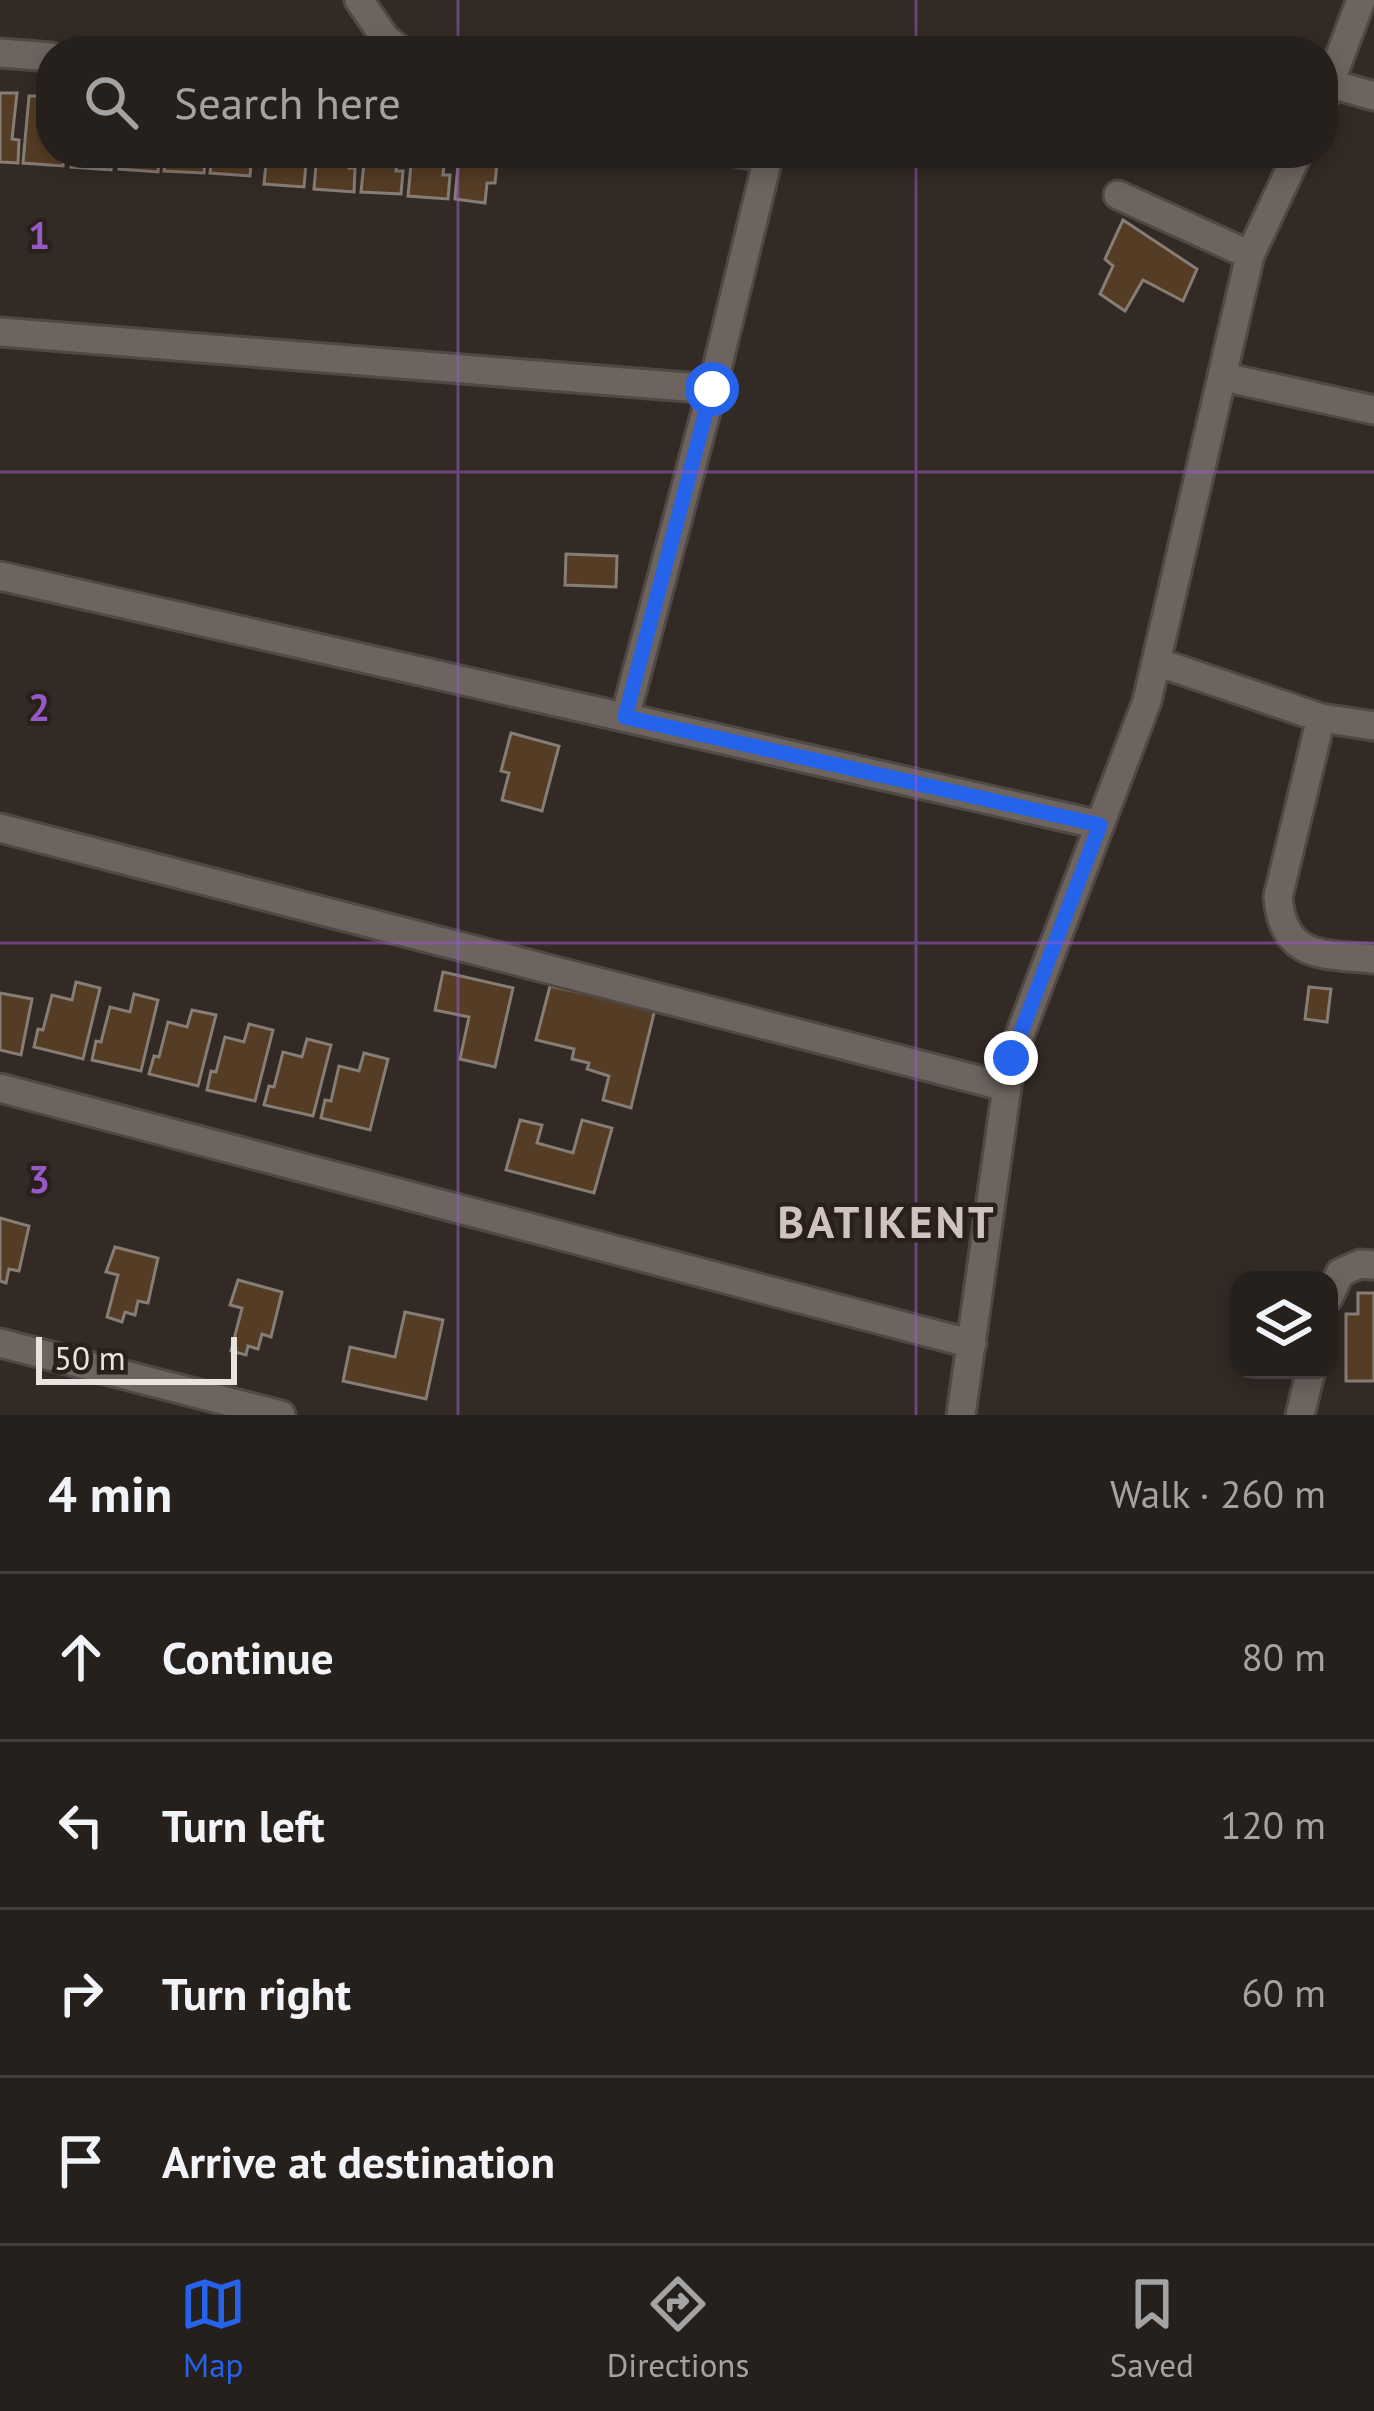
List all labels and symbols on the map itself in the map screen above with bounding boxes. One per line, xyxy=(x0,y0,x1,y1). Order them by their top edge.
text: 1 xyxy=(28,209,50,260)
route start xyxy=(685,362,739,416)
text: 2 xyxy=(28,681,50,732)
route end xyxy=(984,1031,1038,1085)
text: 3 xyxy=(28,1153,50,1204)
district label: BATIKENT xyxy=(777,1192,997,1250)
scale bar xyxy=(36,1331,237,1384)

